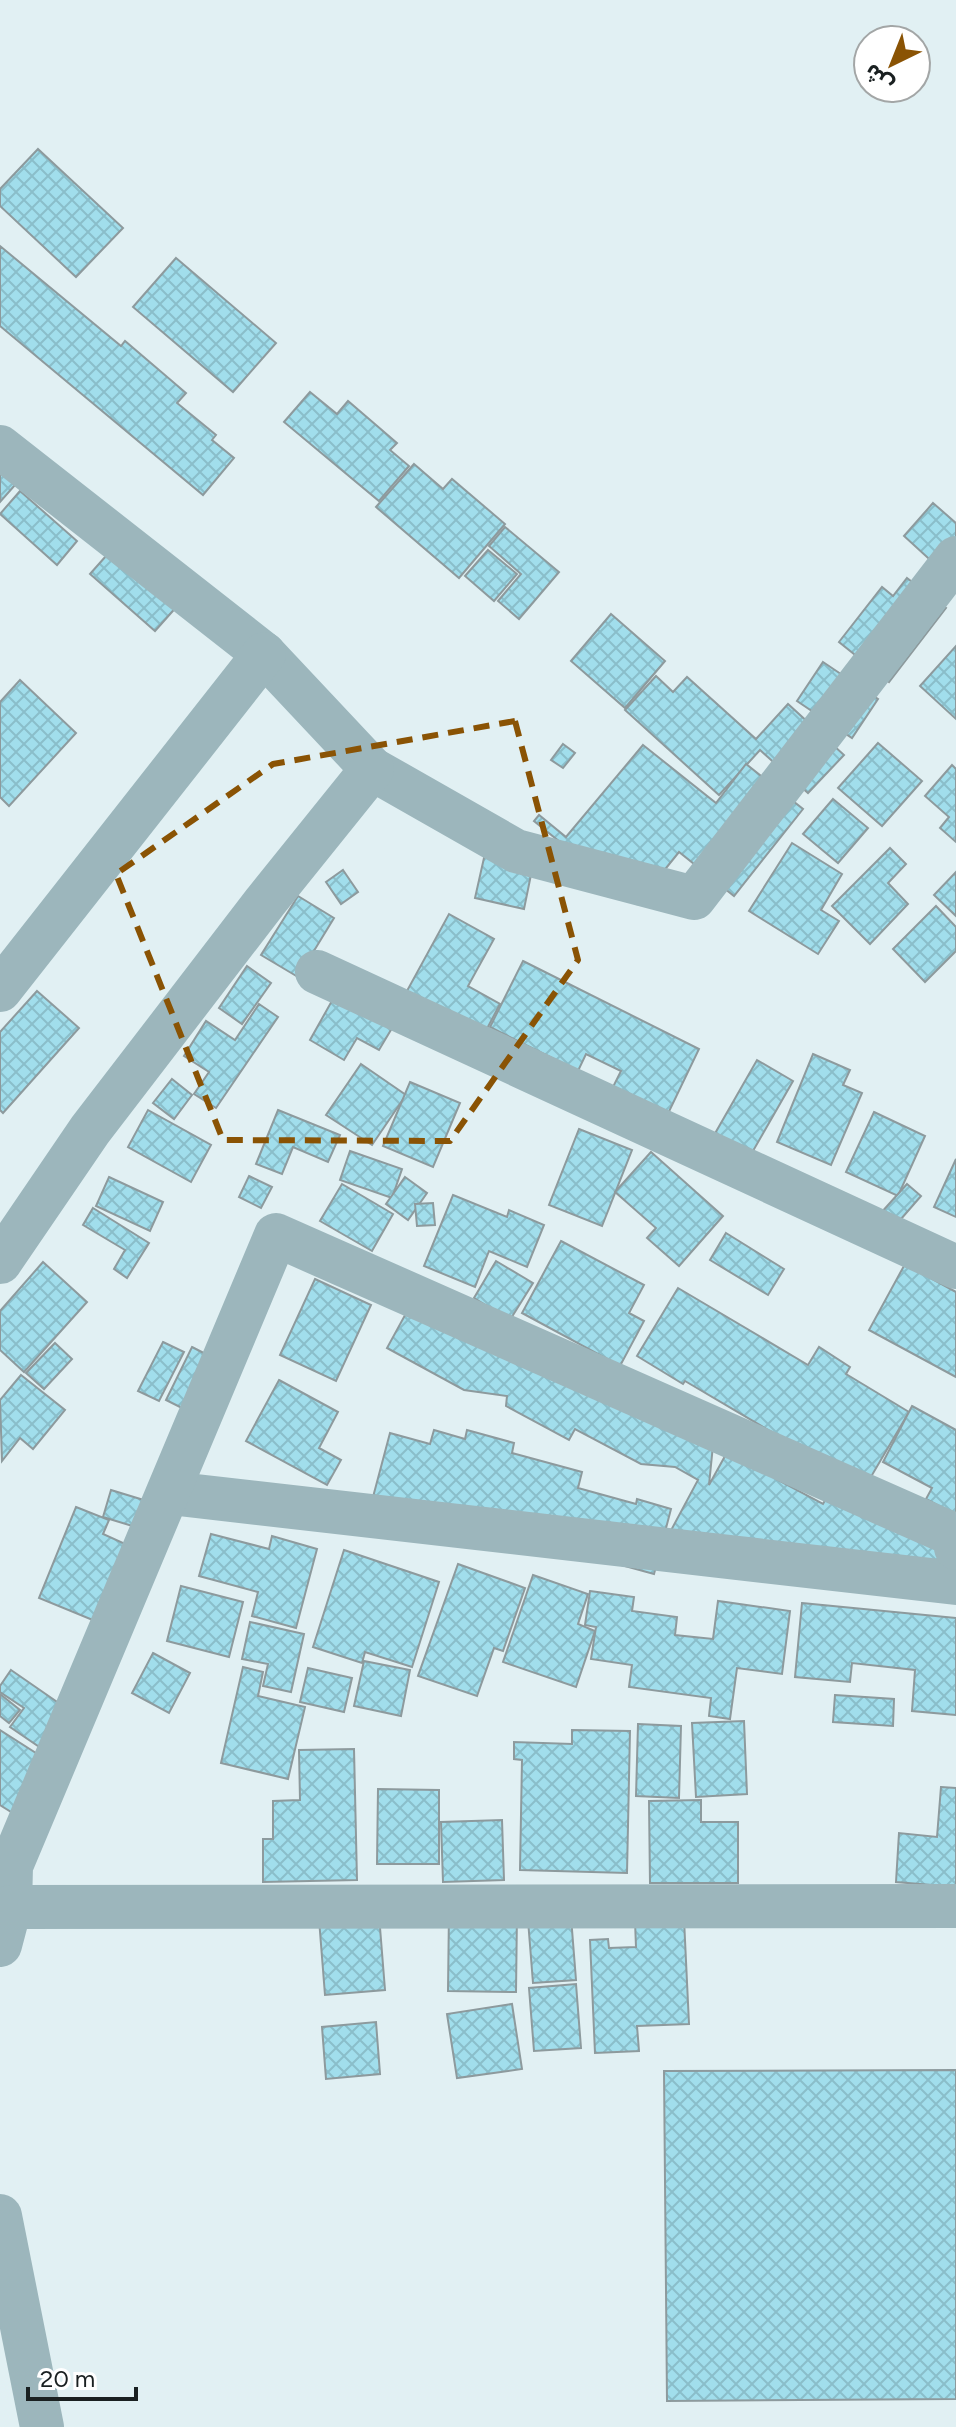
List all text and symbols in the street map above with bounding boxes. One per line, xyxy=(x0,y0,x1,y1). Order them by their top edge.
north arrow xyxy=(852,24,932,104)
text: ش xyxy=(858,58,899,98)
scale bar xyxy=(28,2351,136,2401)
text: 20 m xyxy=(40,2364,95,2393)

